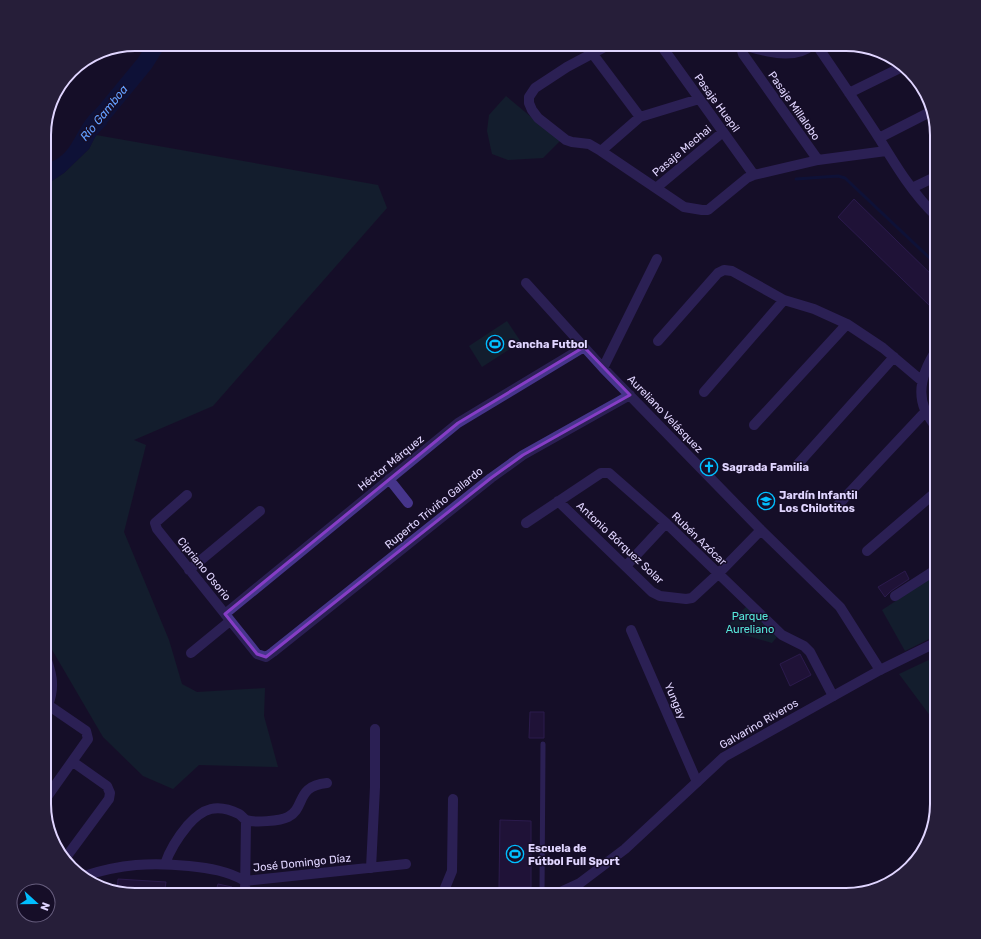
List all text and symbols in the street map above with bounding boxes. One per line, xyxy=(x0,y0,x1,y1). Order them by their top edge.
street label: Pasaje Millalobo xyxy=(765,69,823,143)
street label: Pasaje Huepil xyxy=(691,71,743,135)
water label: Río Gamboa xyxy=(77,82,131,144)
street label: Pasaje Mechai xyxy=(650,123,714,179)
sports icon: Cancha Futbol xyxy=(485,334,505,354)
place label: Cancha Futbol xyxy=(508,338,588,351)
street label: Aureliano Velásquez xyxy=(625,372,706,456)
street label: Héctor Márquez xyxy=(355,432,427,494)
church icon: Sagrada Familia xyxy=(699,457,719,477)
place label: Sagrada Familia xyxy=(722,461,809,474)
street label: Ruperto Triviño Gallardo xyxy=(382,464,486,552)
place label: Jardín Infantil Los Chilotitos xyxy=(779,489,858,515)
school or university icon: Jardín Infantil Los Chilotitos xyxy=(756,491,776,511)
street label: Antonio Bórquez Solar xyxy=(574,499,667,587)
street label: Rubén Azócar xyxy=(669,510,730,569)
street label: Cipriano Osorio xyxy=(175,535,233,603)
park label: Parque Aureliano xyxy=(726,610,774,636)
street label: Yungay xyxy=(662,681,688,721)
street label: Galvarino Riveros xyxy=(717,696,801,752)
place label: Escuela de Fútbol Full Sport xyxy=(528,842,620,868)
sports icon: Escuela de Fútbol Full Sport xyxy=(505,844,525,864)
street label: José Domingo Díaz xyxy=(252,851,352,875)
north arrow xyxy=(16,883,56,923)
text: N xyxy=(37,900,52,913)

